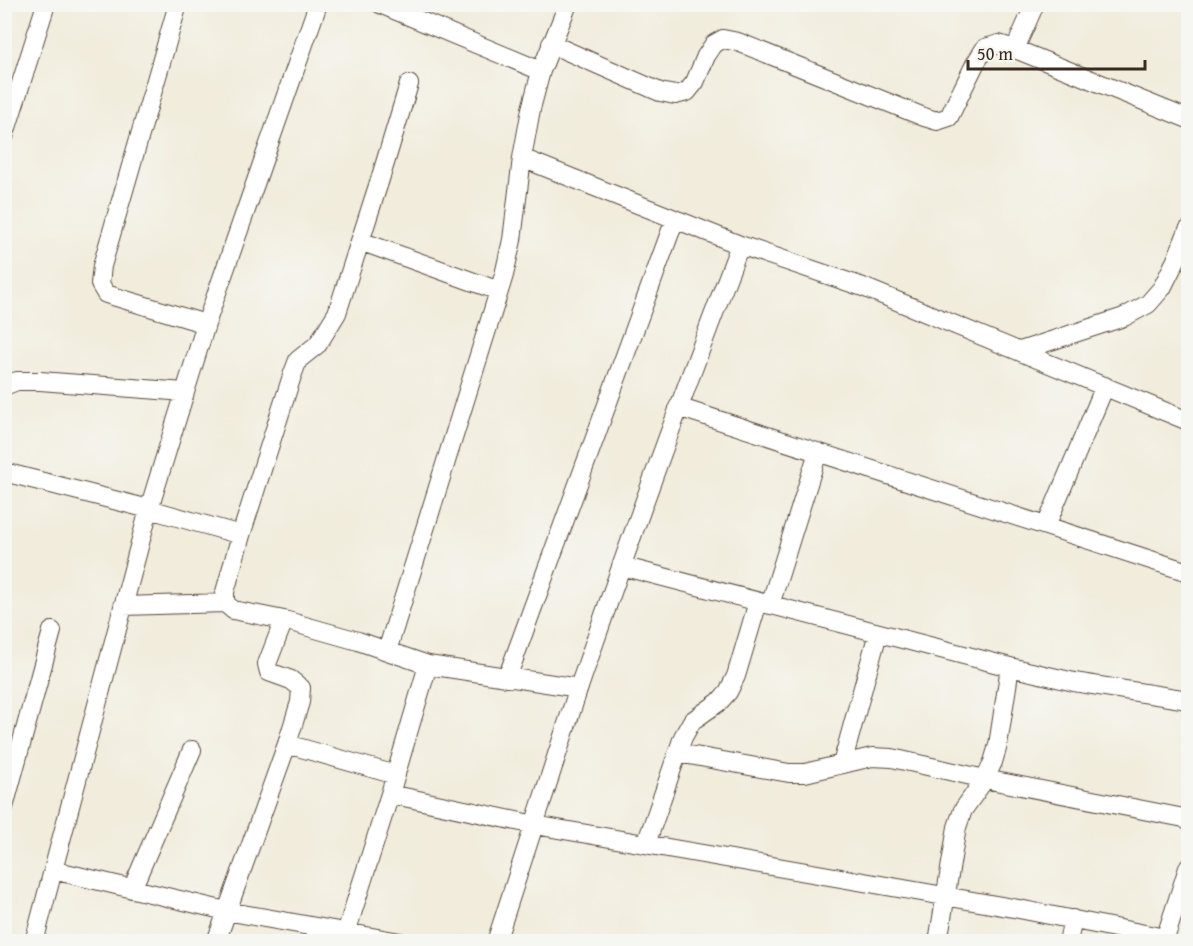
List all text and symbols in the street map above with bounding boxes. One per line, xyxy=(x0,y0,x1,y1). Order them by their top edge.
scale bar xyxy=(968,33,1145,71)
text: 50 m xyxy=(977,40,1013,67)

